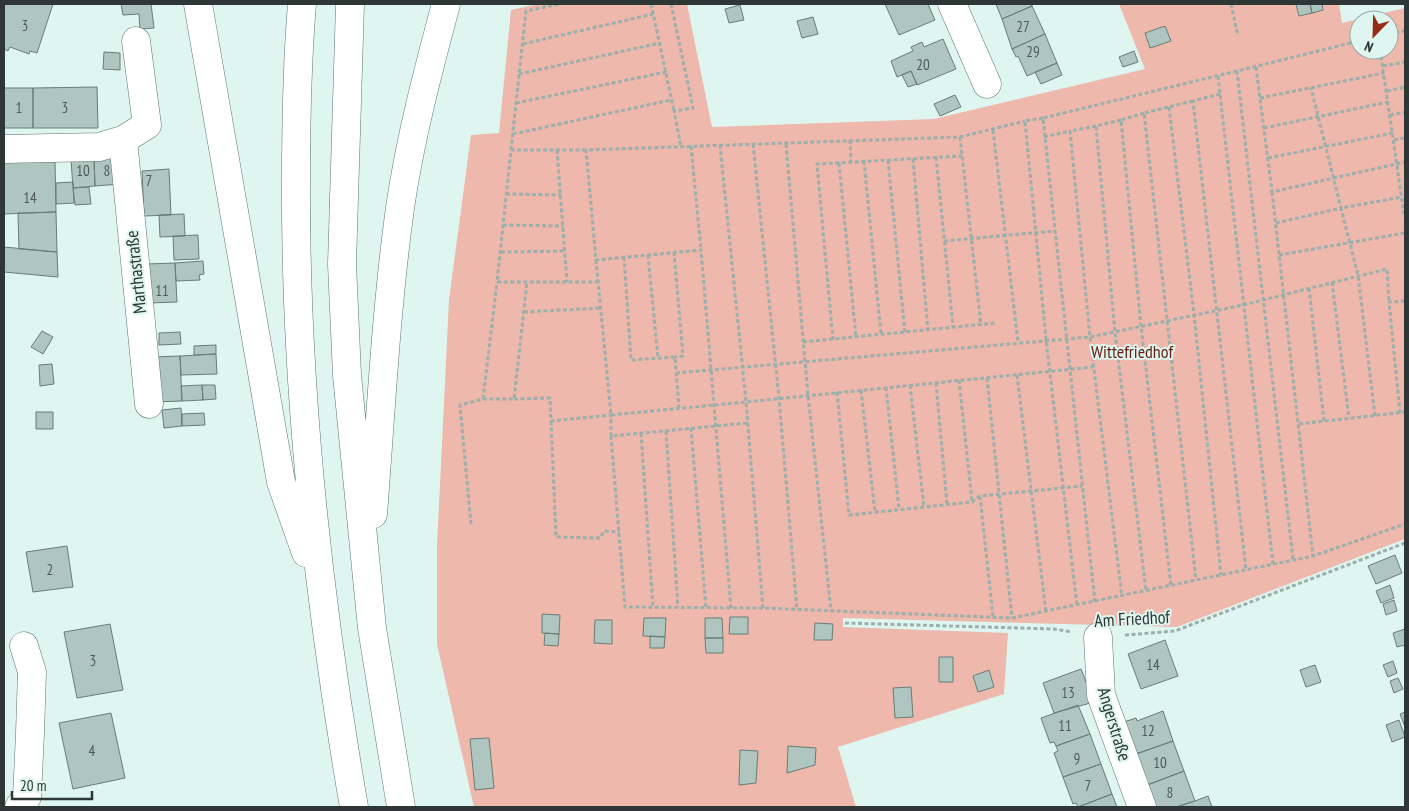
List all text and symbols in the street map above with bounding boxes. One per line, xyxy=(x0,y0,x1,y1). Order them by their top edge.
north arrow xyxy=(1349,10,1399,60)
house number: 3 xyxy=(22,16,28,35)
house number: 27 xyxy=(1016,17,1030,36)
text: N xyxy=(1362,37,1376,57)
house number: 29 xyxy=(1026,42,1040,61)
house number: 20 xyxy=(916,55,930,74)
house number: 1 xyxy=(16,98,22,117)
house number: 3 xyxy=(62,98,68,117)
house number: 10 xyxy=(76,161,90,180)
house number: 8 xyxy=(104,161,110,180)
house number: 7 xyxy=(146,171,152,190)
house number: 14 xyxy=(23,188,37,207)
street label: Marthastraße xyxy=(120,229,151,315)
house number: 11 xyxy=(155,281,169,300)
park label: Wittefriedhof xyxy=(1091,340,1174,363)
house number: 2 xyxy=(47,560,53,579)
street label: Am Friedhof xyxy=(1094,605,1172,632)
house number: 3 xyxy=(90,651,96,670)
house number: 14 xyxy=(1146,655,1160,674)
house number: 13 xyxy=(1061,683,1075,702)
street label: Angerstraße xyxy=(1092,684,1137,764)
house number: 11 xyxy=(1058,716,1072,735)
house number: 12 xyxy=(1141,721,1155,740)
house number: 4 xyxy=(89,741,96,760)
house number: 9 xyxy=(1074,749,1080,768)
house number: 10 xyxy=(1153,753,1167,772)
scale bar xyxy=(12,768,92,800)
text: 20 m xyxy=(20,776,46,795)
house number: 7 xyxy=(1085,776,1091,795)
house number: 8 xyxy=(1167,783,1173,802)

